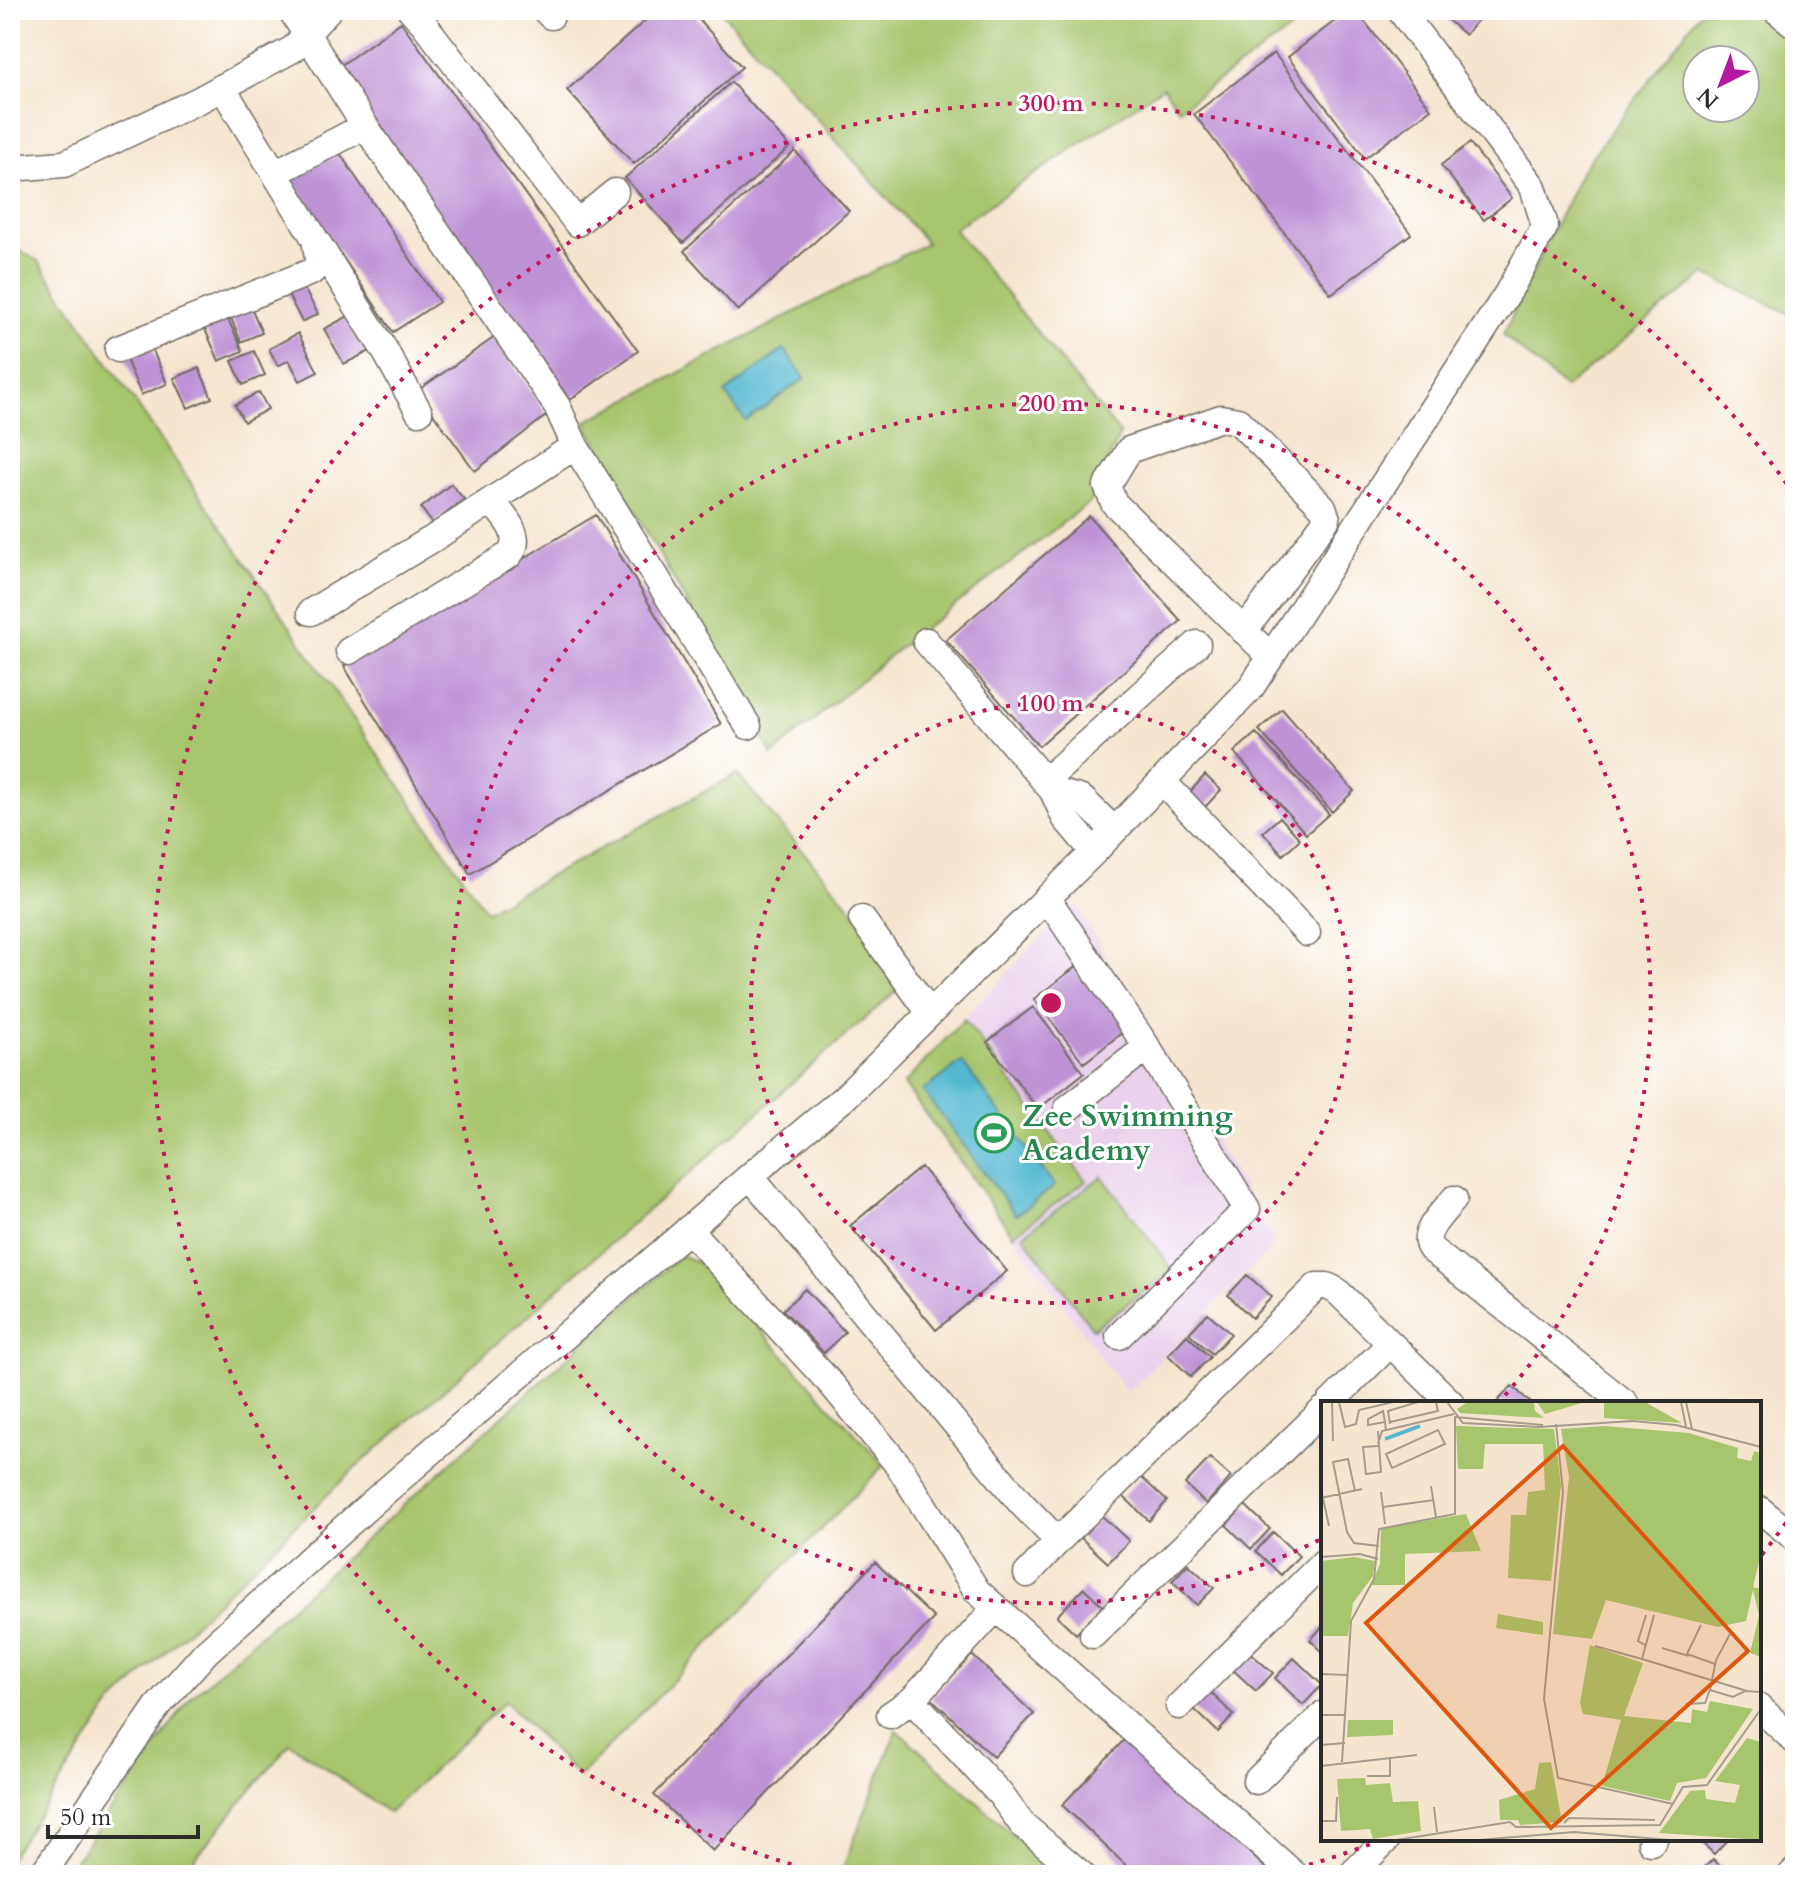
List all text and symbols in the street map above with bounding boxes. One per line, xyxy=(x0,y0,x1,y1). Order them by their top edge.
north arrow xyxy=(1681,44,1761,124)
text: N xyxy=(1691,81,1725,116)
text: 300 m xyxy=(1018,87,1085,120)
text: 200 m xyxy=(1018,387,1085,420)
text: 100 m xyxy=(1018,687,1085,720)
centre of rings xyxy=(1037,989,1065,1017)
place label: Zee Swimming Academy xyxy=(1022,1096,1233,1171)
sports icon: Zee Swimming Academy xyxy=(973,1112,1015,1154)
inset map xyxy=(1321,1401,1761,1841)
scale bar xyxy=(48,1789,198,1839)
text: 50 m xyxy=(60,1801,112,1834)

